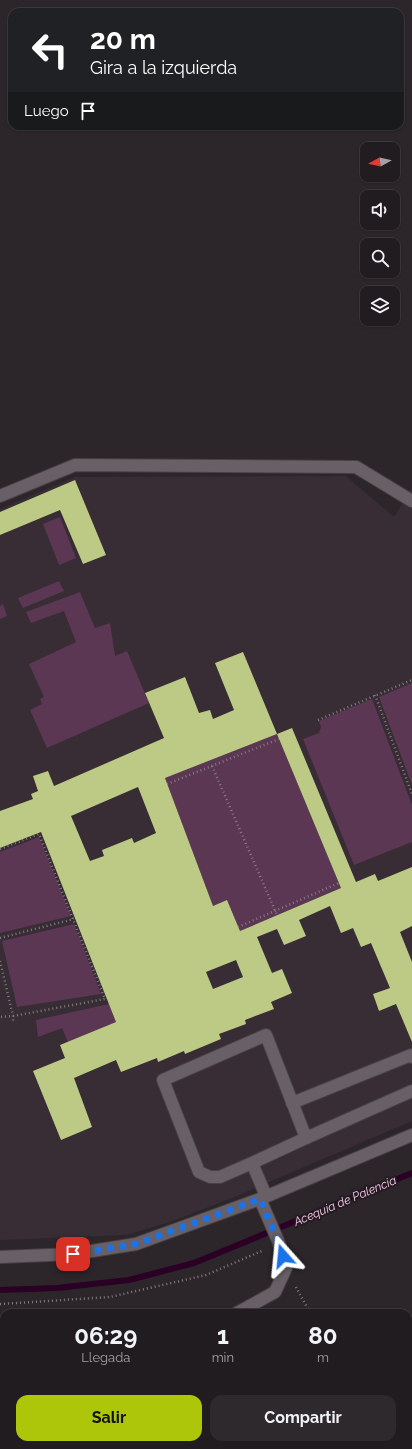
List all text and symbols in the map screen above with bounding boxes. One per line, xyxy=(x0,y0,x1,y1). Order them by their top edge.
text: 20 m xyxy=(90,23,156,56)
icon: left xyxy=(24,24,76,76)
text: Gira a la izquierda xyxy=(90,57,237,78)
icon: arrive xyxy=(77,100,99,122)
text: Luego xyxy=(24,102,69,120)
north arrow xyxy=(360,142,400,182)
map controls xyxy=(360,142,400,326)
button: sound xyxy=(360,190,400,230)
button: search xyxy=(360,238,400,278)
button: layers xyxy=(360,286,400,326)
water label: Acequia de Palencia xyxy=(291,1173,398,1229)
position arrow xyxy=(262,1235,304,1277)
pin xyxy=(56,1237,90,1271)
icon: arrive xyxy=(62,1243,84,1265)
text: 06:29 xyxy=(74,1321,137,1350)
text: 1 xyxy=(217,1321,229,1350)
text: 80 xyxy=(308,1321,338,1350)
text: Llegada xyxy=(81,1350,130,1365)
text: min xyxy=(212,1350,234,1365)
text: m xyxy=(317,1350,329,1365)
button: Salir xyxy=(16,1395,202,1441)
button: Compartir xyxy=(210,1395,396,1441)

